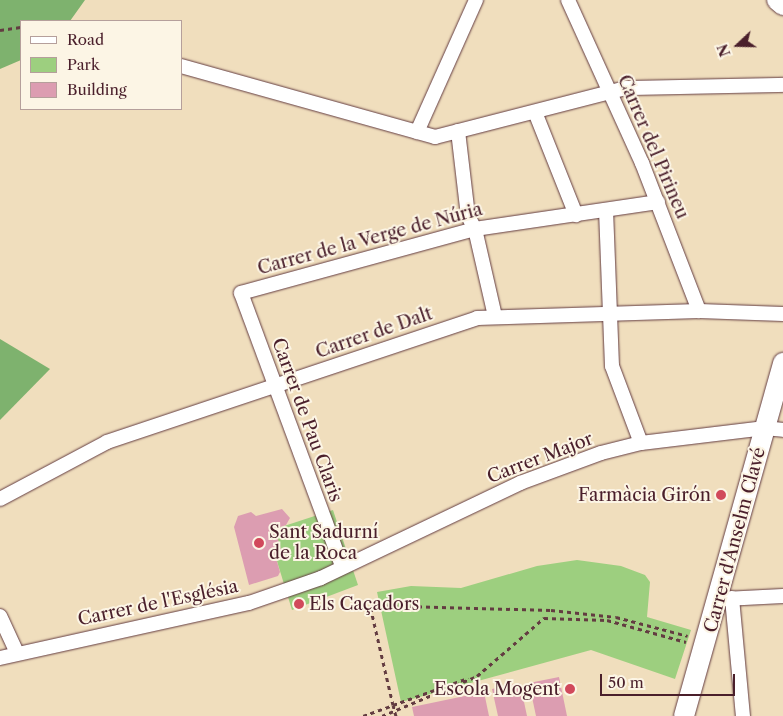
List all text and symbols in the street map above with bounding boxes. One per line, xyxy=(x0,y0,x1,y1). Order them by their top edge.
legend xyxy=(20,20,182,110)
north arrow xyxy=(713,20,763,70)
text: Road xyxy=(67,30,104,49)
text: N xyxy=(713,41,735,59)
text: Park xyxy=(67,55,100,74)
street label: Carrer del Pirineu xyxy=(613,72,693,222)
text: Building xyxy=(67,80,127,99)
street label: Carrer de la Verge de Núria xyxy=(255,198,485,280)
street label: Carrer de Dalt xyxy=(313,303,435,363)
street label: Carrer de Pau Claris xyxy=(267,335,347,505)
street label: Carrer Major xyxy=(484,428,596,488)
street label: Carrer d'Anselm Clavé xyxy=(700,445,770,635)
place label: Farmàcia Girón xyxy=(578,484,711,506)
marker: Farmàcia Girón xyxy=(715,489,727,501)
place label: Sant Sadurní de la Roca xyxy=(269,522,378,564)
marker: Sant Sadurní de la Roca xyxy=(253,537,265,549)
street label: Carrer de l'Església xyxy=(76,575,240,631)
place label: Els Caçadors xyxy=(309,593,419,615)
marker: Els Caçadors xyxy=(293,598,305,610)
scale bar xyxy=(603,664,738,696)
text: 50 m xyxy=(608,673,644,692)
place label: Escola Mogent xyxy=(434,678,560,700)
marker: Escola Mogent xyxy=(564,683,576,695)

